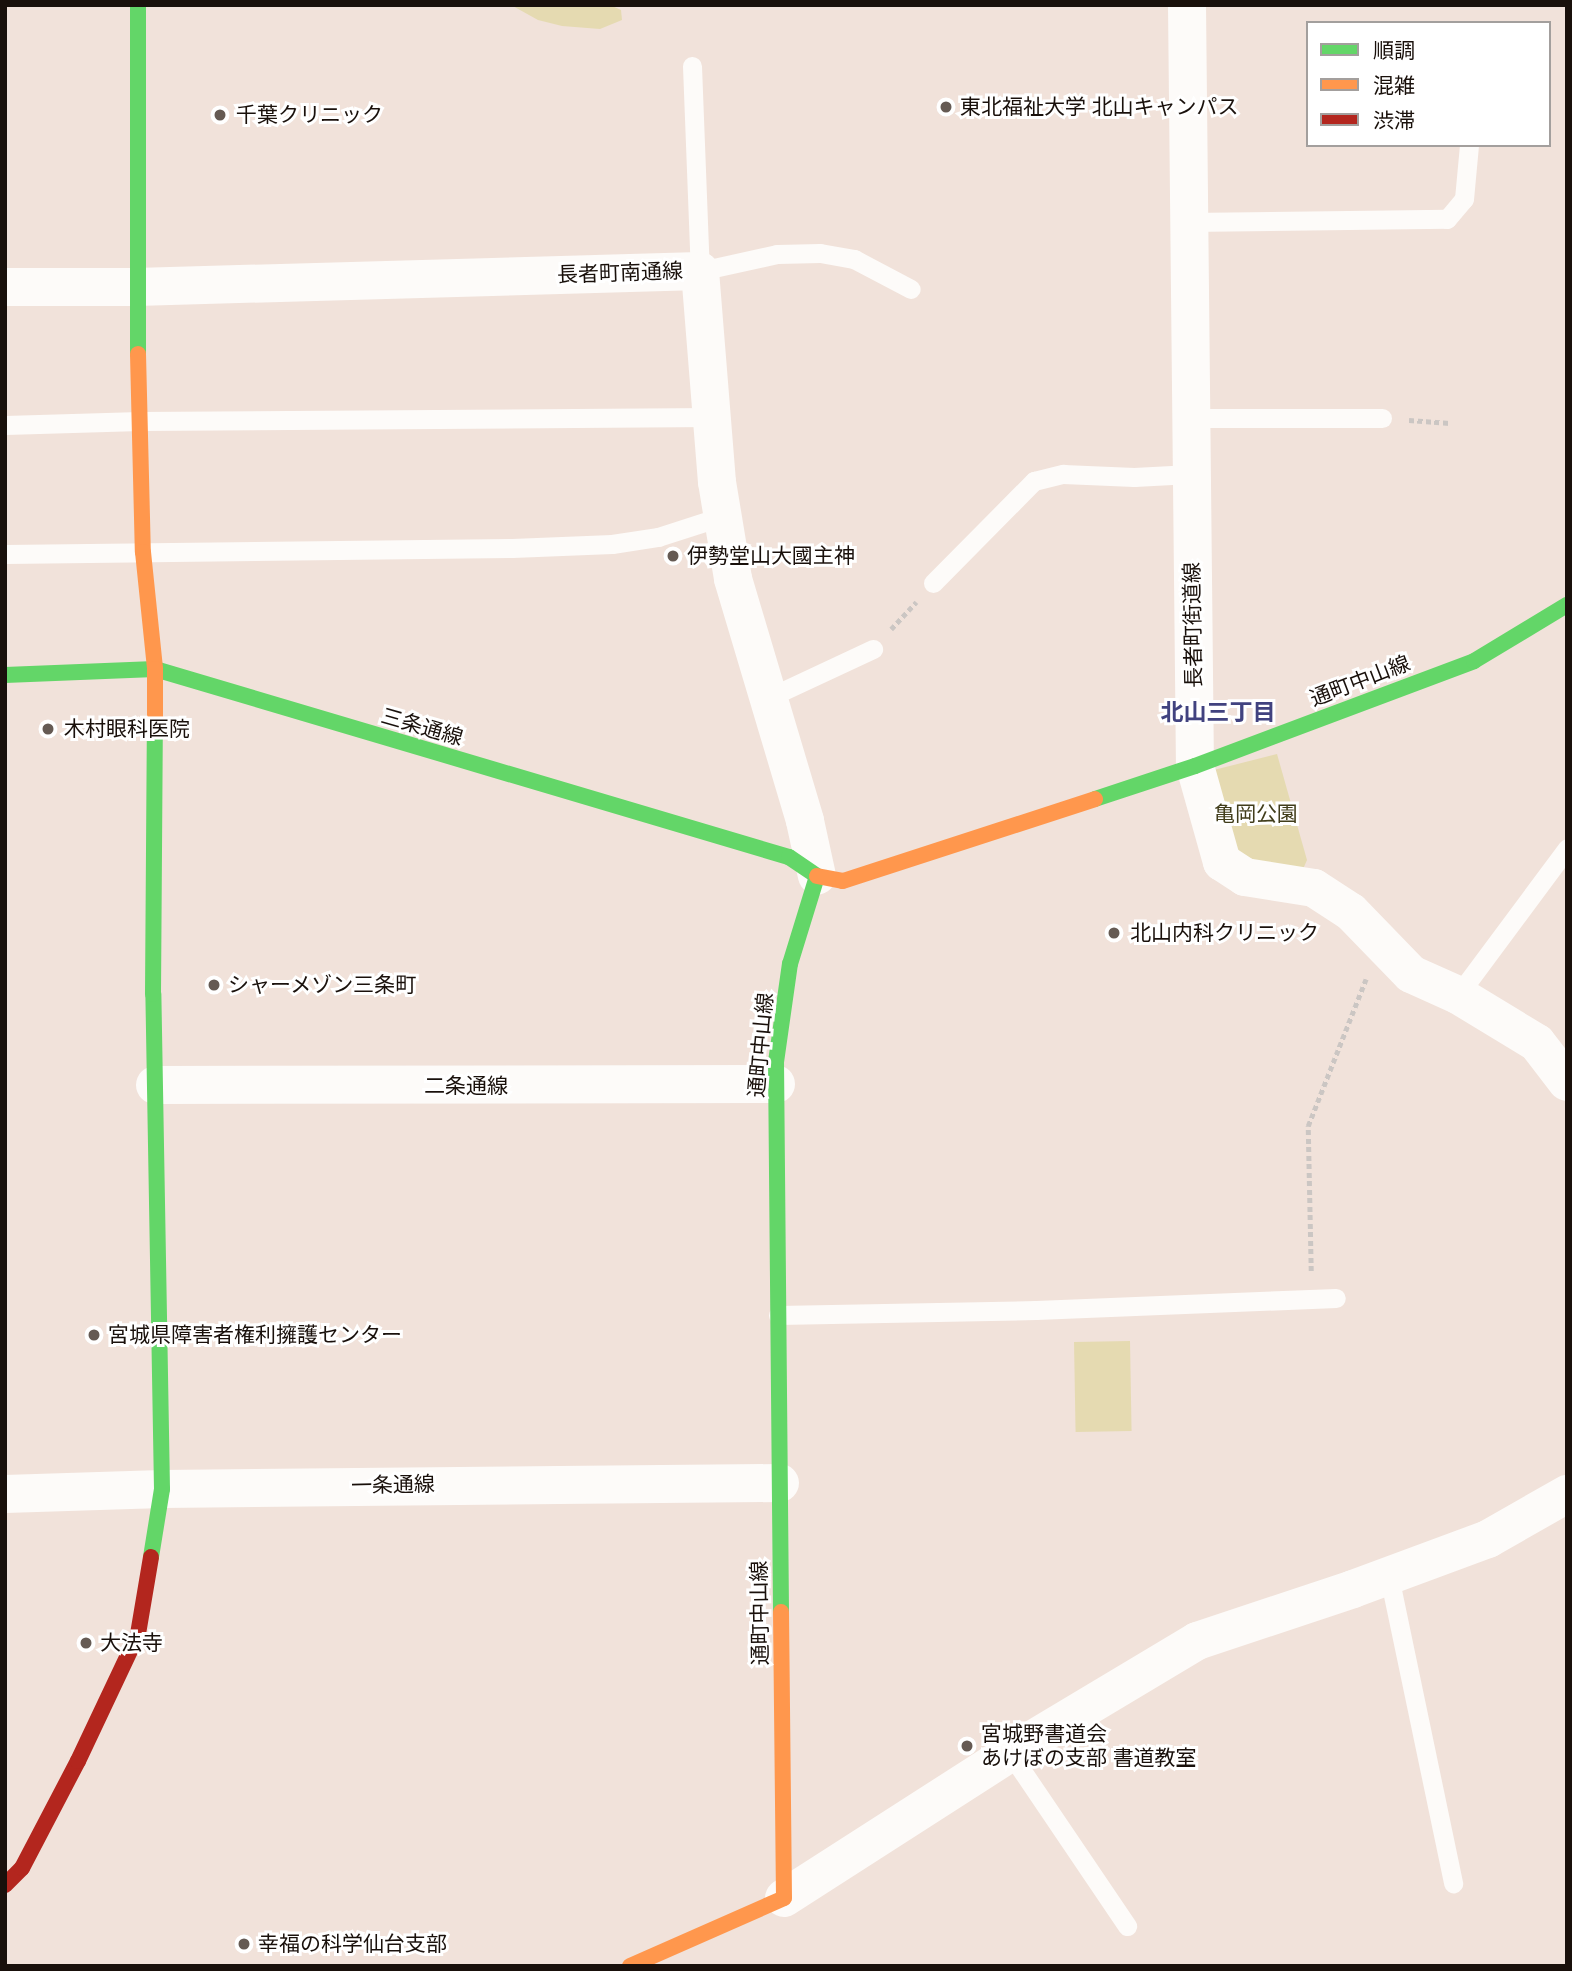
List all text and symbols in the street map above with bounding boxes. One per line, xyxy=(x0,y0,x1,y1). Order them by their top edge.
legend xyxy=(1306,21,1551,147)
text: 順調 xyxy=(1373,37,1415,65)
text: 混雑 xyxy=(1373,72,1415,100)
place label: 東北福祉大学 北山キャンパス xyxy=(960,94,1238,120)
marker: 東北福祉大学 北山キャンパス xyxy=(938,99,954,115)
place label: 千葉クリニック xyxy=(236,102,383,128)
marker: 千葉クリニック xyxy=(210,105,230,125)
text: 渋滞 xyxy=(1373,107,1415,135)
street label: 長者町南通線 xyxy=(557,258,683,288)
place label: 伊勢堂山大國主神 xyxy=(687,543,855,569)
marker: 伊勢堂山大國主神 xyxy=(665,548,681,564)
street label: 長者町街道線 xyxy=(1179,562,1207,688)
street label: 通町中山線 xyxy=(1306,650,1414,712)
district label: 北山三丁目 xyxy=(1161,699,1275,727)
street label: 三条通線 xyxy=(378,703,466,751)
place label: 木村眼科医院 xyxy=(64,716,190,742)
marker: 木村眼科医院 xyxy=(38,719,58,739)
park label: 亀岡公園 xyxy=(1214,801,1298,827)
place label: 北山内科クリニック xyxy=(1130,920,1319,946)
marker: 北山内科クリニック xyxy=(1104,923,1124,943)
place label: シャーメゾン三条町 xyxy=(228,972,417,998)
marker: シャーメゾン三条町 xyxy=(206,977,222,993)
street label: 通町中山線 xyxy=(744,992,778,1098)
street label: 二条通線 xyxy=(424,1073,508,1099)
place label: 宮城県障害者権利擁護センター xyxy=(108,1322,402,1348)
marker: 宮城県障害者権利擁護センター xyxy=(86,1327,102,1343)
street label: 一条通線 xyxy=(351,1472,435,1498)
street label: 通町中山線 xyxy=(746,1560,774,1666)
place label: 大法寺 xyxy=(100,1630,163,1656)
marker: 大法寺 xyxy=(78,1635,94,1651)
place label: 宮城野書道会 あけぼの支部 書道教室 xyxy=(981,1721,1196,1771)
marker: 宮城野書道会 あけぼの支部 書道教室 xyxy=(959,1738,975,1754)
place label: 幸福の科学仙台支部 xyxy=(258,1931,447,1957)
marker: 幸福の科学仙台支部 xyxy=(236,1936,252,1952)

